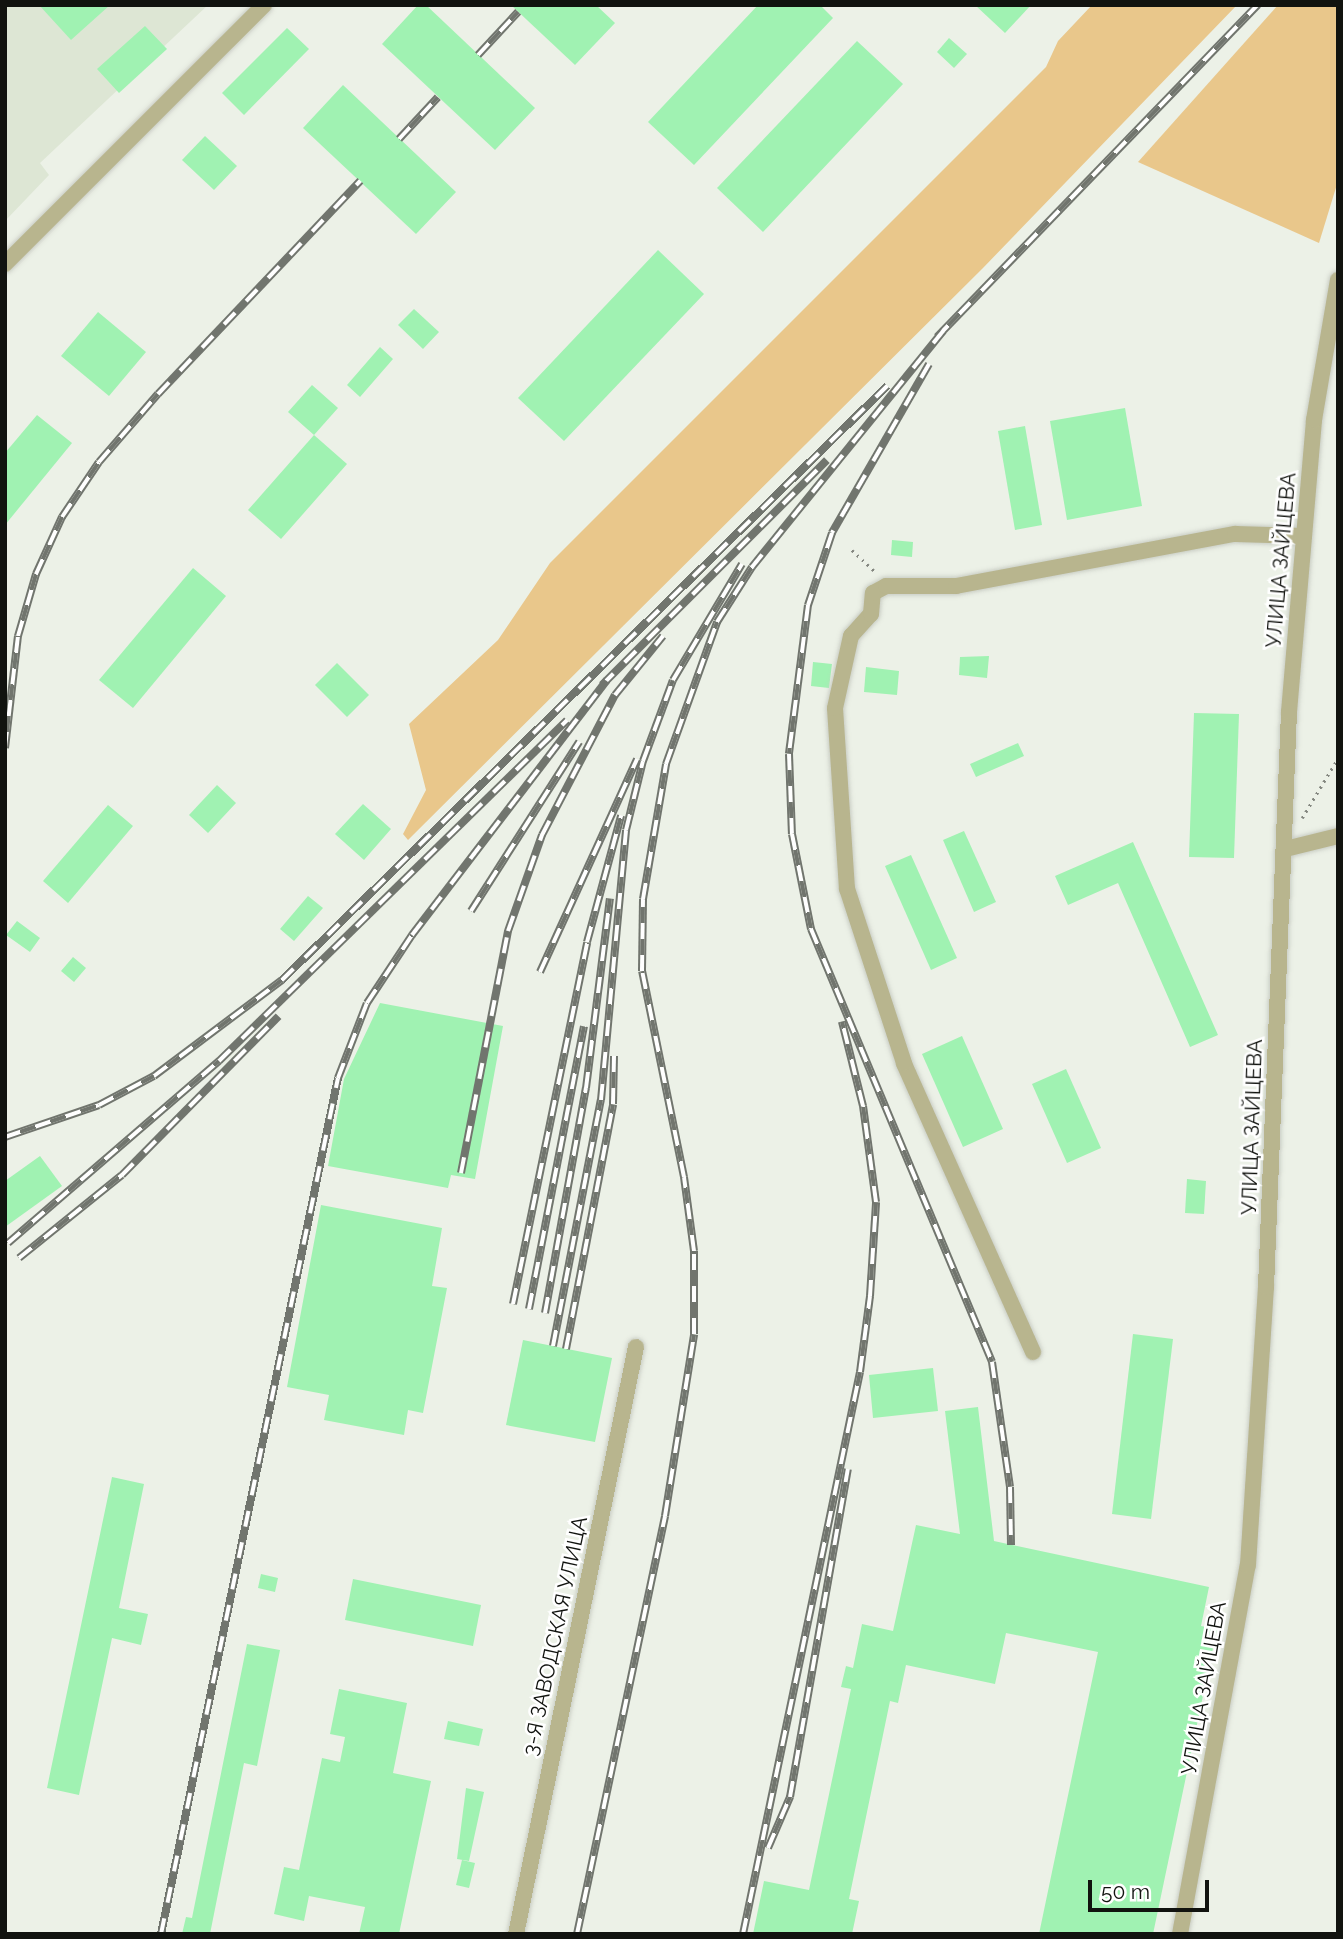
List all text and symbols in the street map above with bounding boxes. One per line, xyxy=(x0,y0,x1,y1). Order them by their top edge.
street label: УЛИЦА ЗАЙЦЕВА xyxy=(1261,471,1301,649)
street label: УЛИЦА ЗАЙЦЕВА xyxy=(1236,1038,1268,1216)
street label: 3-Я ЗАВОДСКАЯ УЛИЦА xyxy=(517,1514,593,1758)
street label: УЛИЦА ЗАЙЦЕВА xyxy=(1176,1599,1232,1777)
scale bar xyxy=(1091,1866,1212,1910)
text: 50 m xyxy=(1101,1879,1150,1904)

